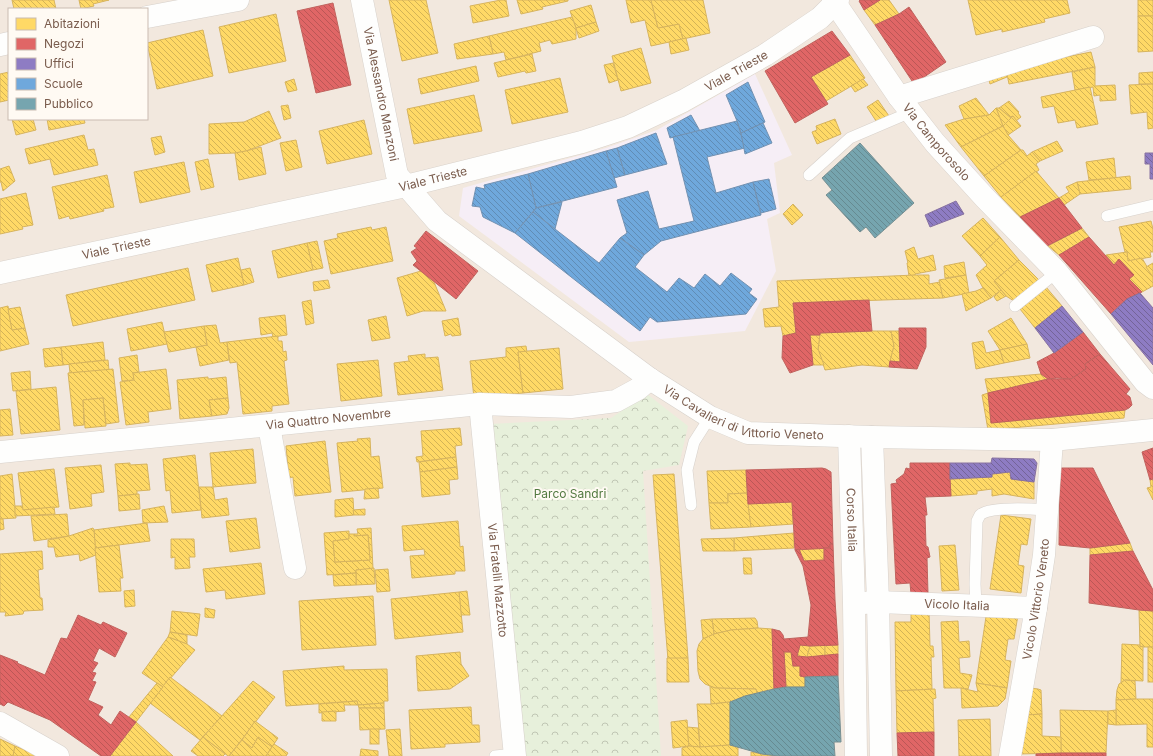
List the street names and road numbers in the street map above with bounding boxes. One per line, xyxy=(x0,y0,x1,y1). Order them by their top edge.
street label: Via Alessandro Manzoni xyxy=(361,26,402,163)
street label: Viale Trieste xyxy=(702,47,770,94)
street label: Via Camporosolo xyxy=(900,100,974,184)
street label: Viale Trieste xyxy=(397,163,469,194)
street label: Viale Trieste xyxy=(80,233,152,262)
street label: Via Cavalieri di Vittorio Veneto xyxy=(660,381,824,442)
street label: Via Quattro Novembre xyxy=(265,405,392,432)
street label: Corso Italia xyxy=(844,488,860,552)
street label: Via Fratelli Mazzotto xyxy=(485,522,511,638)
street label: Vicolo Vittorio Veneto xyxy=(1019,538,1052,661)
street label: Vicolo Italia xyxy=(924,596,990,613)

